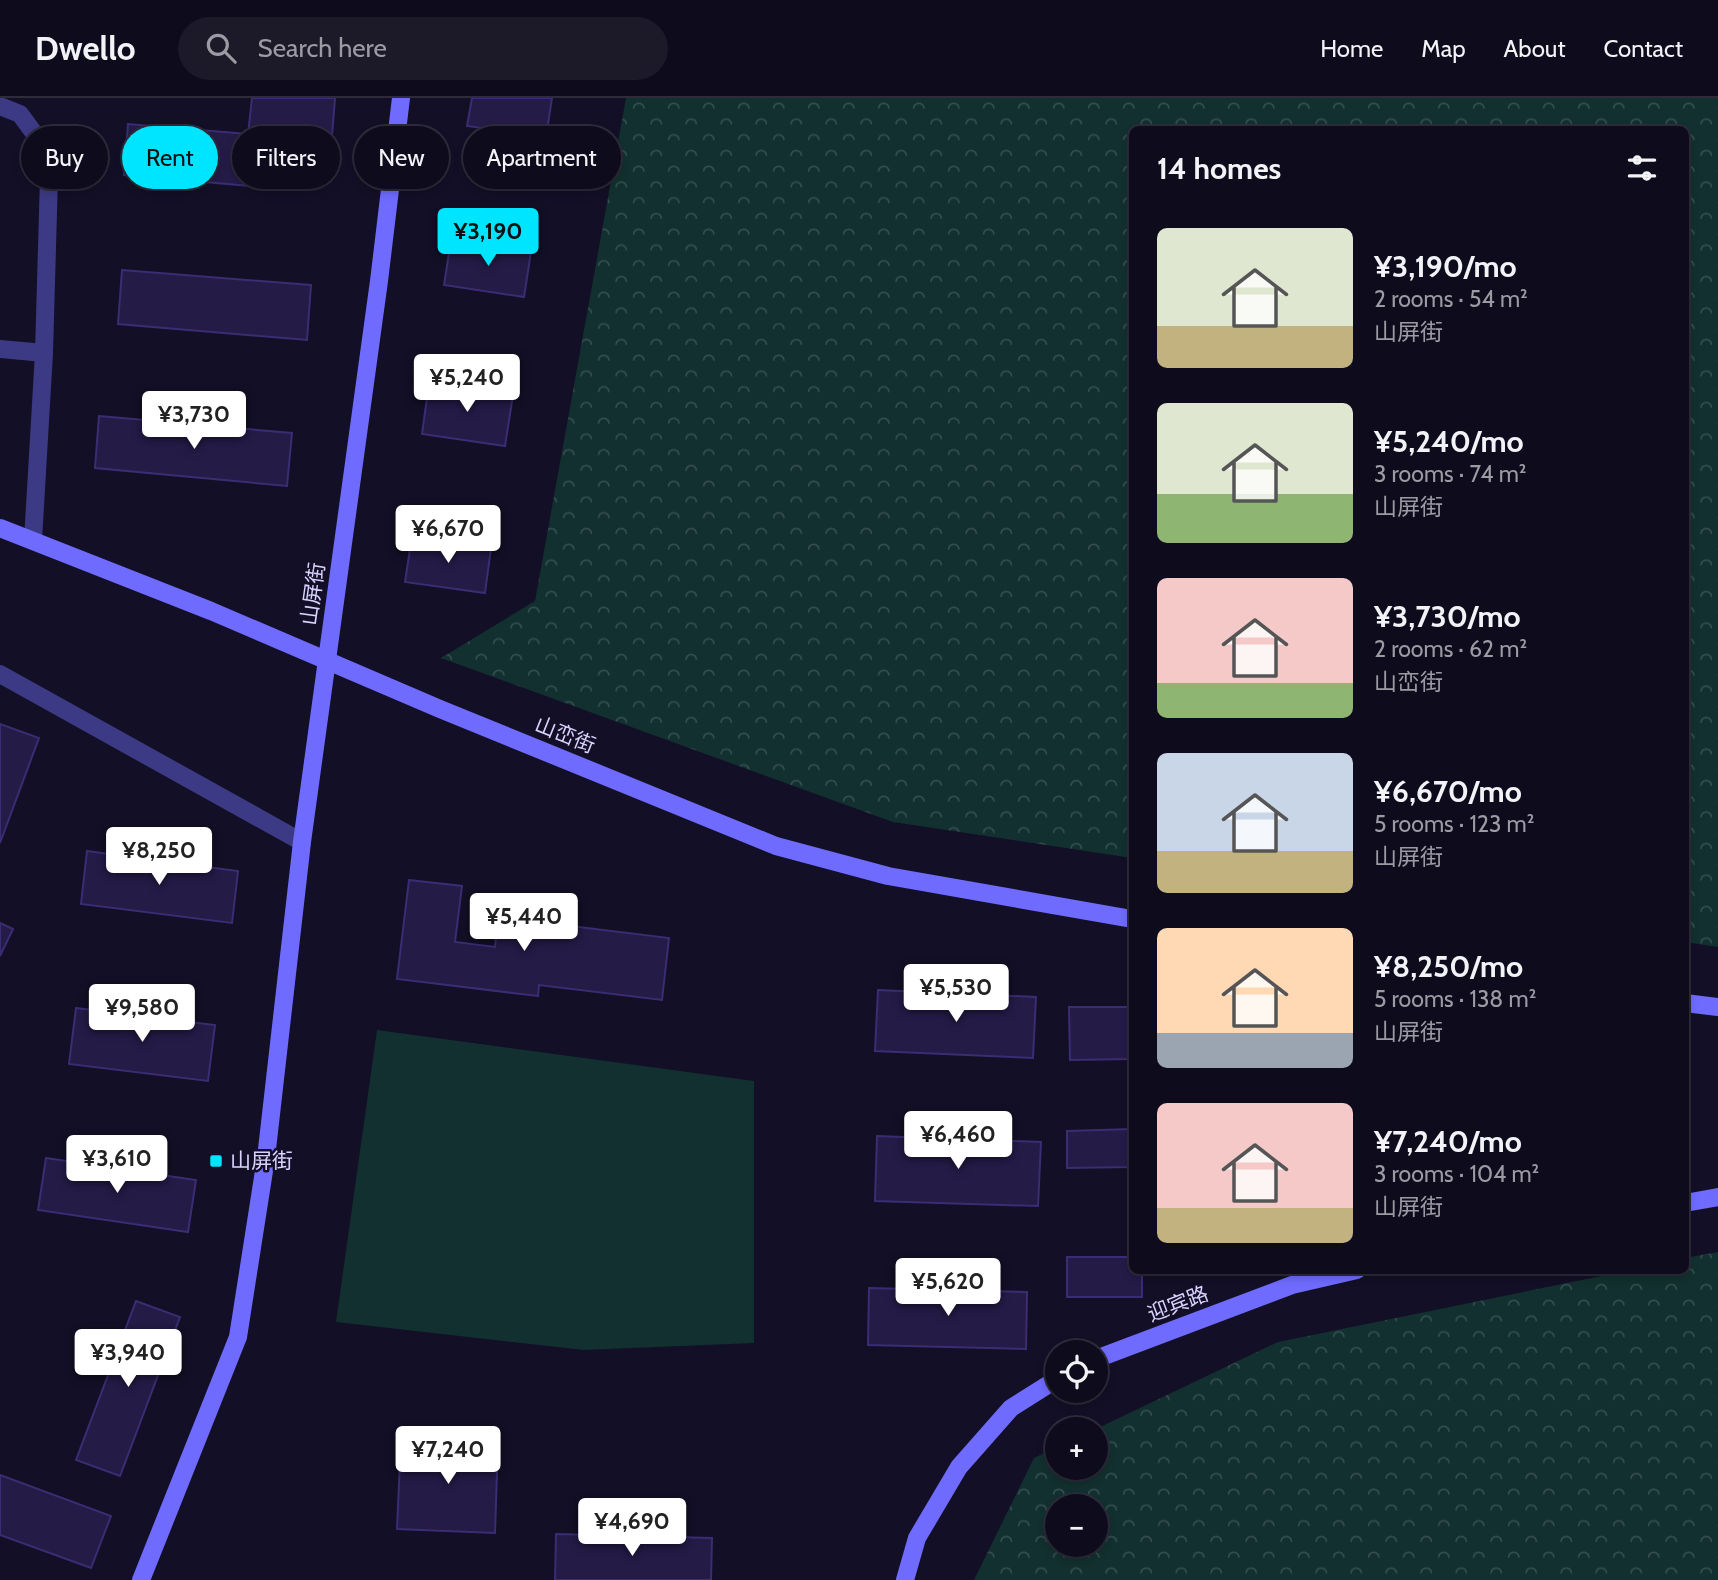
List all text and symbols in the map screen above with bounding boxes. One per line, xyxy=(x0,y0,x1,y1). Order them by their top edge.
search box xyxy=(178,17,668,80)
text: Dwello xyxy=(35,28,136,68)
icon: search xyxy=(202,29,240,67)
text: Search here xyxy=(258,32,387,64)
text: Home xyxy=(1320,34,1383,63)
text: Map xyxy=(1421,34,1466,63)
text: About xyxy=(1504,34,1566,63)
text: Contact xyxy=(1604,34,1683,63)
chip: Buy xyxy=(21,126,108,189)
chip: Rent xyxy=(122,126,218,189)
chip: Filters xyxy=(232,126,340,189)
chip: New xyxy=(354,126,449,189)
chip: Apartment xyxy=(463,126,621,189)
icon: filters xyxy=(1623,149,1661,187)
text: 14 homes xyxy=(1157,150,1281,187)
pin: ¥3,190 xyxy=(431,208,545,268)
text: ¥3,190 xyxy=(454,217,522,245)
text: ¥3,190/mo xyxy=(1374,248,1517,285)
icon: home xyxy=(1213,256,1297,340)
text: 2 rooms · 54 m² xyxy=(1374,285,1528,313)
text: 山屏街 xyxy=(1374,318,1443,346)
pin: ¥5,240 xyxy=(410,354,524,414)
text: ¥5,240 xyxy=(430,363,504,391)
pin: ¥3,730 xyxy=(137,392,251,451)
text: ¥3,730 xyxy=(158,400,230,428)
text: ¥5,240/mo xyxy=(1374,423,1524,460)
icon: home xyxy=(1213,431,1297,515)
text: 3 rooms · 74 m² xyxy=(1374,460,1526,488)
text: 山屏街 xyxy=(1374,493,1443,521)
pin: ¥6,670 xyxy=(391,505,505,565)
text: ¥6,670 xyxy=(412,514,484,542)
street label: 山屏街 xyxy=(296,561,329,627)
text: ¥3,730/mo xyxy=(1374,598,1521,635)
icon: home xyxy=(1213,606,1297,690)
text: 2 rooms · 62 m² xyxy=(1374,635,1527,663)
text: 山峦街 xyxy=(1374,668,1443,696)
street label: 山峦街 xyxy=(531,711,599,758)
text: ¥6,670/mo xyxy=(1374,773,1522,810)
icon: home xyxy=(1213,781,1297,865)
text: 5 rooms · 123 m² xyxy=(1374,810,1534,838)
pin: ¥8,250 xyxy=(102,828,216,887)
text: ¥8,250 xyxy=(122,836,196,864)
text: 山屏街 xyxy=(1374,843,1443,871)
pin: ¥5,440 xyxy=(467,894,581,953)
text: ¥5,440 xyxy=(486,902,562,930)
text: ¥8,250/mo xyxy=(1374,948,1523,985)
icon: home xyxy=(1213,956,1297,1040)
pin: ¥5,530 xyxy=(899,964,1013,1024)
text: ¥5,530 xyxy=(920,973,992,1001)
pin: ¥9,580 xyxy=(85,984,199,1044)
text: 5 rooms · 138 m² xyxy=(1374,985,1536,1013)
text: ¥9,580 xyxy=(105,993,179,1021)
text: 山屏街 xyxy=(1374,1018,1443,1046)
pin: ¥6,460 xyxy=(901,1112,1015,1171)
text: ¥6,460 xyxy=(920,1120,996,1148)
text: ¥7,240/mo xyxy=(1374,1123,1522,1160)
icon: home xyxy=(1213,1131,1297,1215)
pin: ¥3,610 xyxy=(60,1136,174,1195)
text: ¥3,610 xyxy=(82,1144,152,1172)
place label: 山屏街 xyxy=(230,1148,293,1173)
marker: 山屏街 xyxy=(208,1153,224,1169)
text: 3 rooms · 104 m² xyxy=(1374,1160,1539,1188)
text: 山屏街 xyxy=(1374,1193,1443,1221)
pin: ¥5,620 xyxy=(891,1258,1005,1318)
text: ¥5,620 xyxy=(912,1267,984,1295)
street label: 迎宾路 xyxy=(1144,1281,1212,1326)
pin: ¥3,940 xyxy=(71,1330,185,1389)
text: ¥3,940 xyxy=(91,1338,165,1366)
map controls xyxy=(1045,1340,1108,1557)
button: locate xyxy=(1045,1340,1108,1403)
button: + xyxy=(1045,1417,1108,1480)
pin: ¥7,240 xyxy=(391,1426,505,1486)
text: ¥7,240 xyxy=(412,1435,484,1463)
button: − xyxy=(1045,1494,1108,1557)
pin: ¥4,690 xyxy=(575,1498,689,1558)
text: ¥4,690 xyxy=(594,1507,670,1535)

